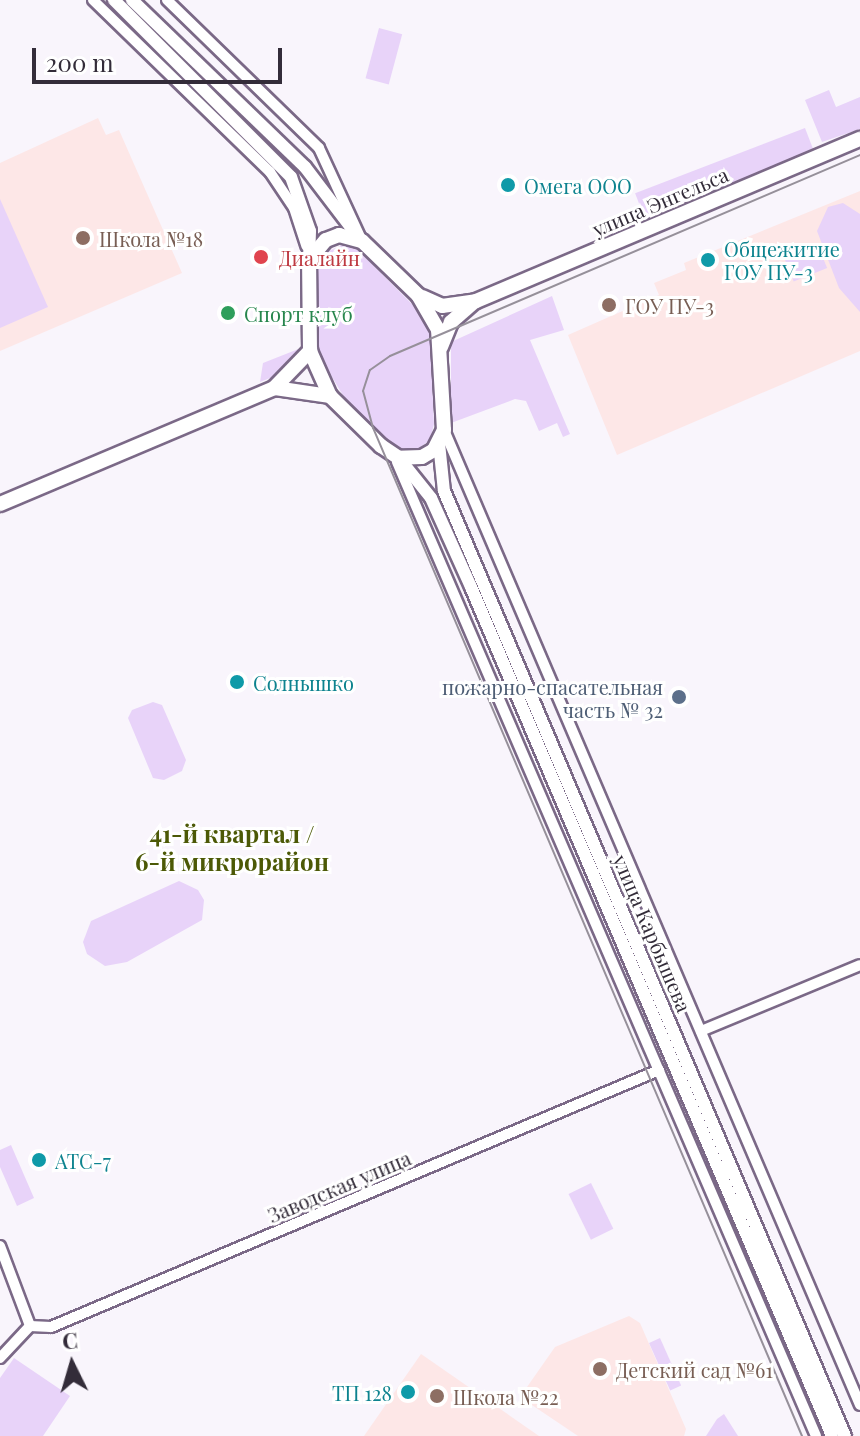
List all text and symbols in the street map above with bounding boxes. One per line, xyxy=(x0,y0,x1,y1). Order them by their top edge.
scale bar xyxy=(36,32,286,82)
text: 200 m xyxy=(46,46,114,78)
street label: улица Энгельса xyxy=(588,162,732,240)
place label: Омега ООО xyxy=(524,173,632,197)
marker: Омега ООО xyxy=(499,176,517,194)
place label: Школа №18 xyxy=(99,226,203,250)
marker: Школа №18 xyxy=(74,229,92,247)
place label: Общежитие ГОУ ПУ-3 xyxy=(724,236,840,283)
place label: Диалайн xyxy=(279,245,360,269)
marker: Диалайн xyxy=(250,246,272,268)
marker: Общежитие ГОУ ПУ-3 xyxy=(699,251,717,269)
place label: ГОУ ПУ-3 xyxy=(625,293,714,317)
marker: ГОУ ПУ-3 xyxy=(600,296,618,314)
place label: Спорт клуб xyxy=(244,301,353,325)
marker: Спорт клуб xyxy=(219,304,237,322)
place label: Солнышко xyxy=(253,670,354,694)
marker: Солнышко xyxy=(228,673,246,691)
place label: пожарно-спасательная часть № 32 xyxy=(442,674,663,721)
marker: пожарно-спасательная часть № 32 xyxy=(670,688,688,706)
district label: 41-й квартал / 6-й микрорайон xyxy=(135,820,329,876)
street label: улица Карбышева xyxy=(609,851,697,1015)
street label: Заводская улица xyxy=(264,1145,414,1227)
place label: АТС-7 xyxy=(55,1148,111,1172)
marker: АТС-7 xyxy=(30,1151,48,1169)
north arrow xyxy=(32,1324,112,1404)
text: С xyxy=(61,1324,79,1356)
place label: Детский сад №61 xyxy=(616,1357,773,1381)
marker: Детский сад №61 xyxy=(591,1360,609,1378)
place label: ТП 128 xyxy=(332,1380,392,1404)
marker: ТП 128 xyxy=(399,1383,417,1401)
place label: Школа №22 xyxy=(453,1384,559,1408)
marker: Школа №22 xyxy=(428,1387,446,1405)

